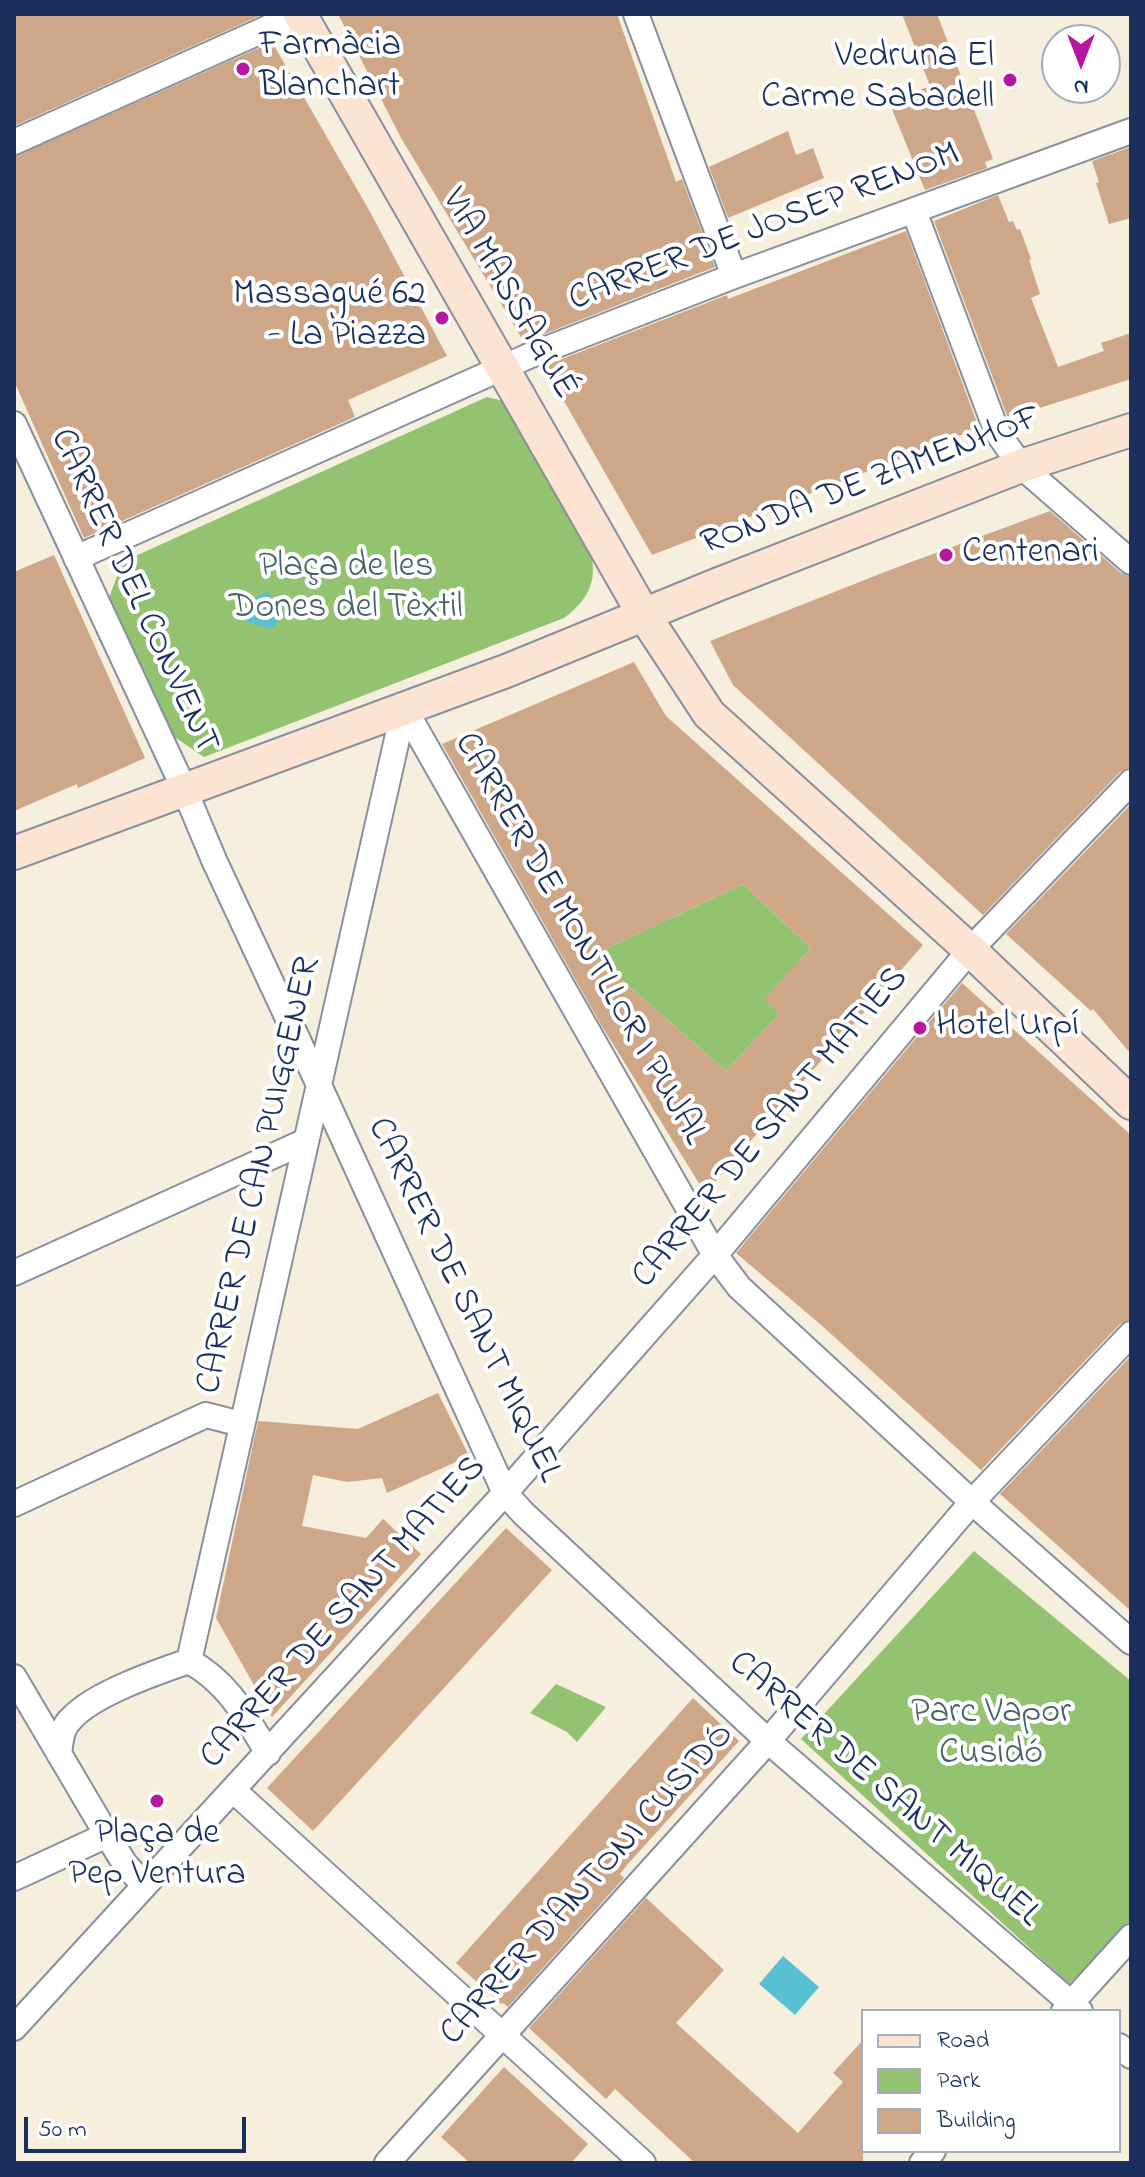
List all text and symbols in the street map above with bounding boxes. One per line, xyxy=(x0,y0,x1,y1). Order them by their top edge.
north arrow xyxy=(1041,24,1121,104)
place label: Farmàcia Blanchart xyxy=(259,26,401,111)
place label: Vedruna El Carme Sabadell xyxy=(761,37,994,122)
marker: Farmàcia Blanchart xyxy=(234,60,252,78)
text: N xyxy=(1074,70,1088,102)
marker: Vedruna El Carme Sabadell xyxy=(1001,71,1019,89)
street label: CARRER DE JOSEP RENOM xyxy=(564,134,966,324)
street label: VIA MASSAGUÉ xyxy=(429,182,585,408)
place label: Massagué 62 - La Piazza xyxy=(233,275,426,360)
marker: Massagué 62 - La Piazza xyxy=(433,309,451,327)
street label: RONDA DE ZAMENHOF xyxy=(696,398,1048,568)
street label: CARRER DEL CONVENT xyxy=(38,423,226,761)
place label: Centenari xyxy=(962,533,1099,577)
marker: Centenari xyxy=(937,546,955,564)
park label: Plaça de les Dones del Tèxtil xyxy=(229,547,463,632)
street label: CARRER DE MONTLLOR I PUJAL xyxy=(442,726,714,1154)
street label: CARRER DE CAN PUIGGENER xyxy=(190,953,332,1399)
street label: CARRER DE SANT MATIES xyxy=(625,959,919,1299)
place label: Hotel Urpí xyxy=(936,1006,1079,1050)
marker: Hotel Urpí xyxy=(911,1019,929,1037)
street label: CARRER DE SANT MIQUEL xyxy=(355,1112,569,1490)
street label: CARRER DE SANT MATIES xyxy=(193,1448,497,1780)
street label: CARRER DE SANT MIQUEL xyxy=(718,1643,1048,1939)
park label: Parc Vapor Cusidó xyxy=(911,1693,1071,1778)
street label: CARRER D'ANTONI CUSIDÓ xyxy=(433,1716,745,2056)
marker: Plaça de Pep Ventura xyxy=(148,1792,166,1810)
place label: Plaça de Pep Ventura xyxy=(68,1814,246,1899)
legend xyxy=(861,2009,1121,2153)
text: Road xyxy=(937,2024,989,2059)
text: Park xyxy=(937,2064,980,2099)
scale bar xyxy=(28,2101,250,2151)
text: Building xyxy=(937,2104,1016,2139)
text: 50 m xyxy=(38,2113,87,2148)

